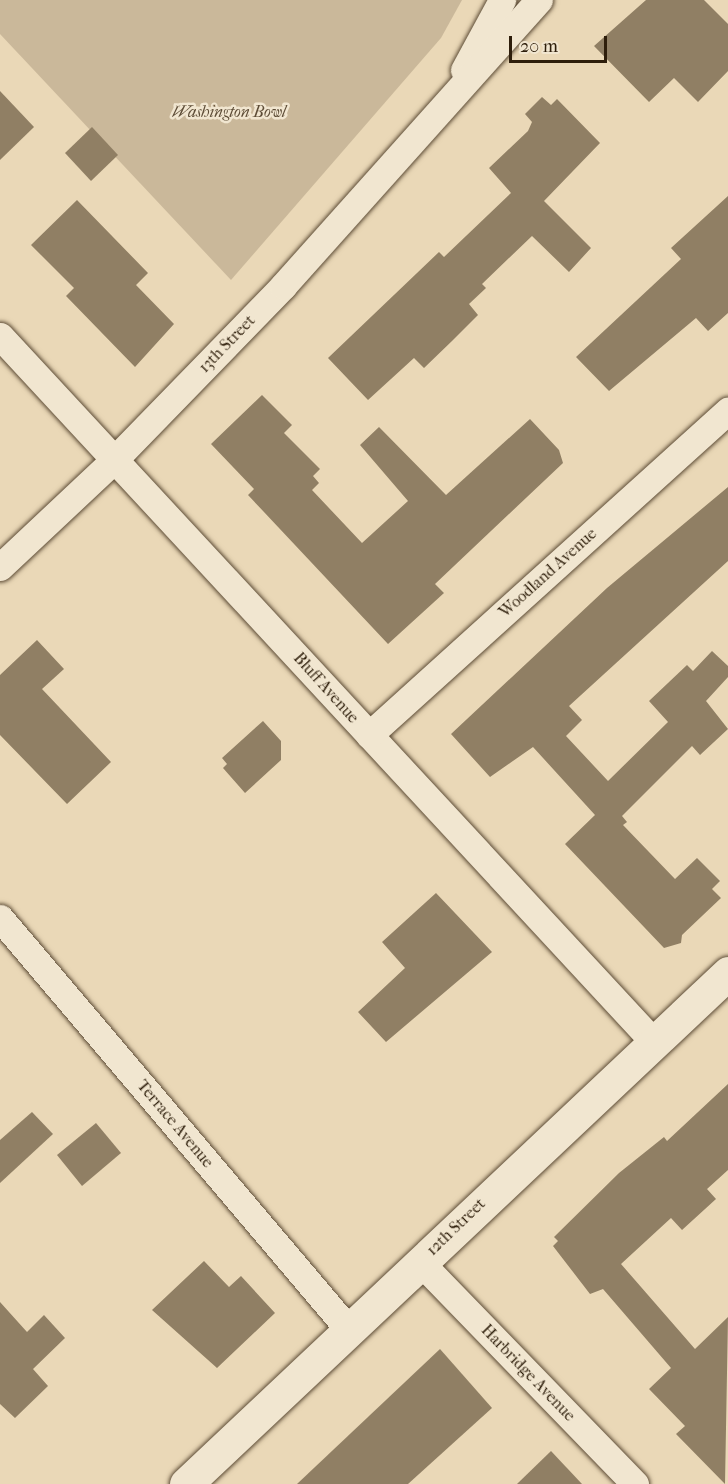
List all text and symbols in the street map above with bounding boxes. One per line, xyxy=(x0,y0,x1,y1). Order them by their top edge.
scale bar xyxy=(512,24,610,62)
text: 20 m xyxy=(520,36,558,57)
park label: Washington Bowl xyxy=(172,102,286,122)
street label: 13th Street xyxy=(195,311,259,377)
street label: Woodland Avenue xyxy=(495,524,601,622)
street label: Bluff Avenue xyxy=(289,649,363,727)
street label: Terrace Avenue xyxy=(133,1076,217,1172)
street label: 12th Street xyxy=(423,1194,489,1260)
street label: Harbridge Avenue xyxy=(477,1321,579,1425)

